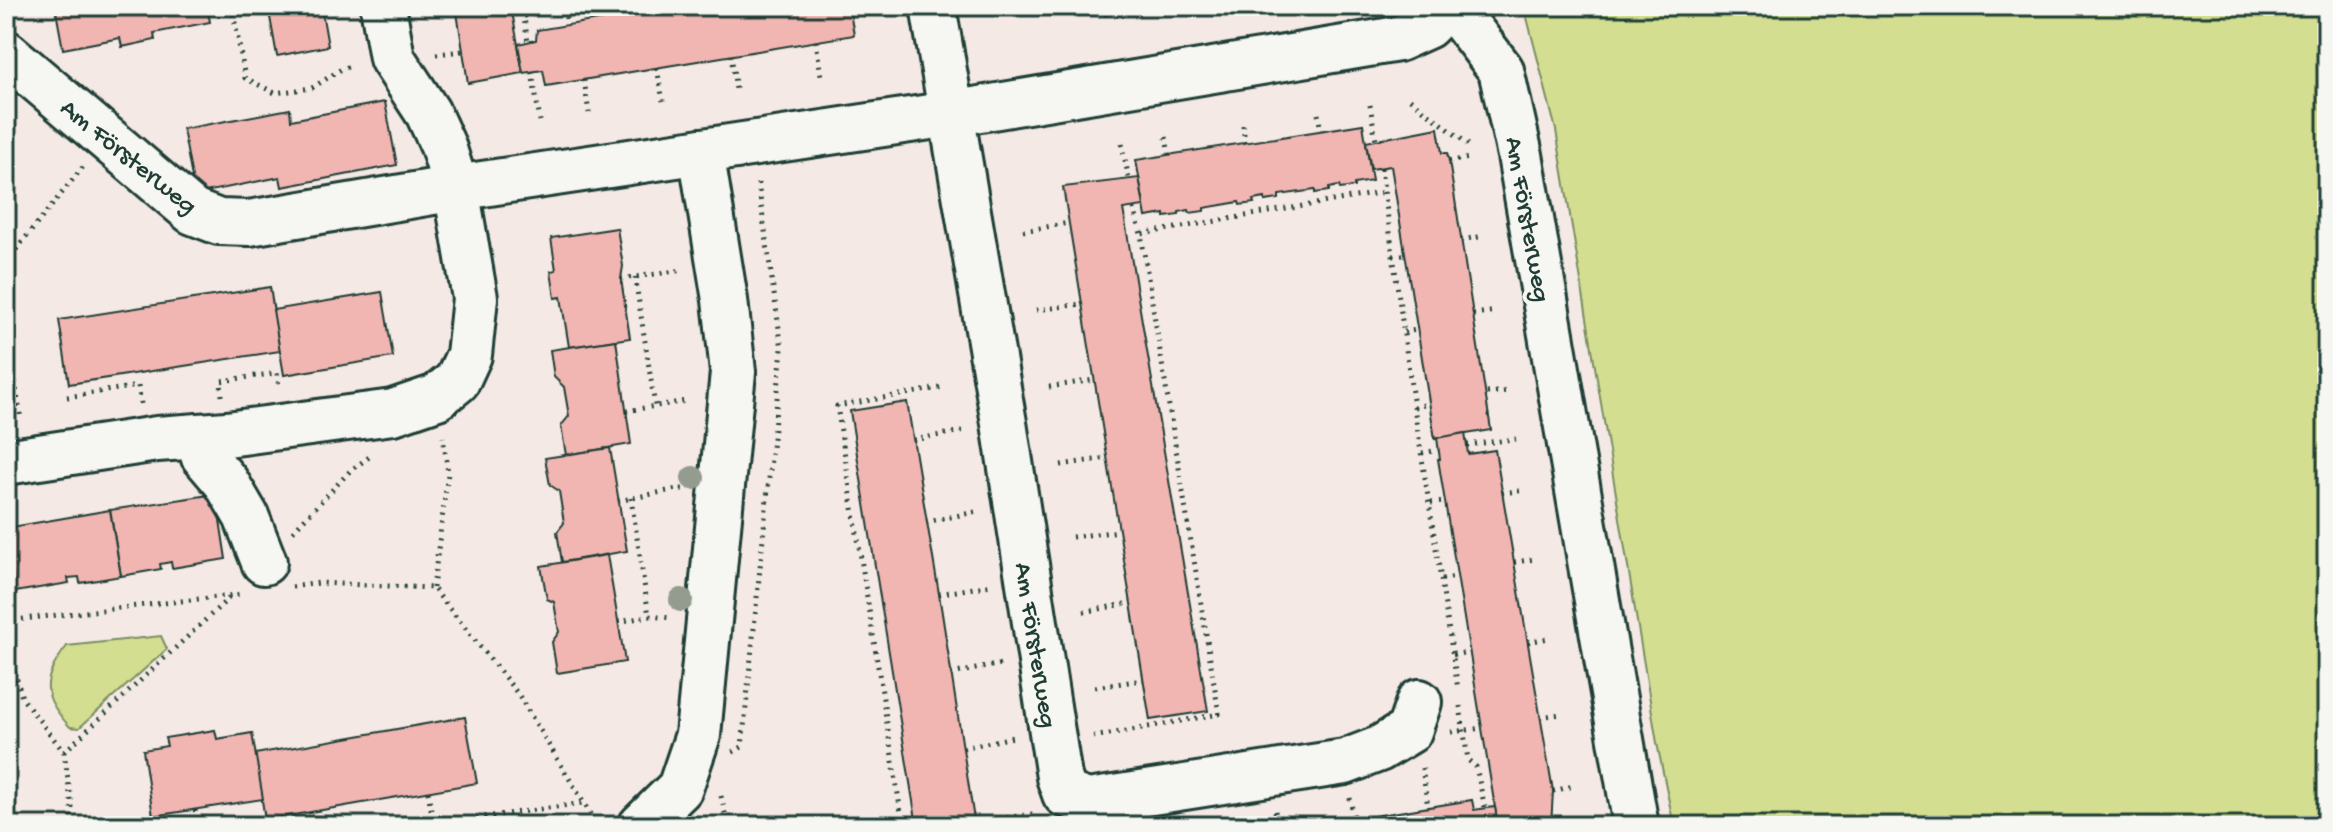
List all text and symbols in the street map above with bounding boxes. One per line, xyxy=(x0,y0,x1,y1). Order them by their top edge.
street label: Am Försterweg xyxy=(52,94,202,223)
street label: Am Försterweg xyxy=(1496,135,1555,305)
street label: Am Försterweg xyxy=(1005,561,1062,731)

